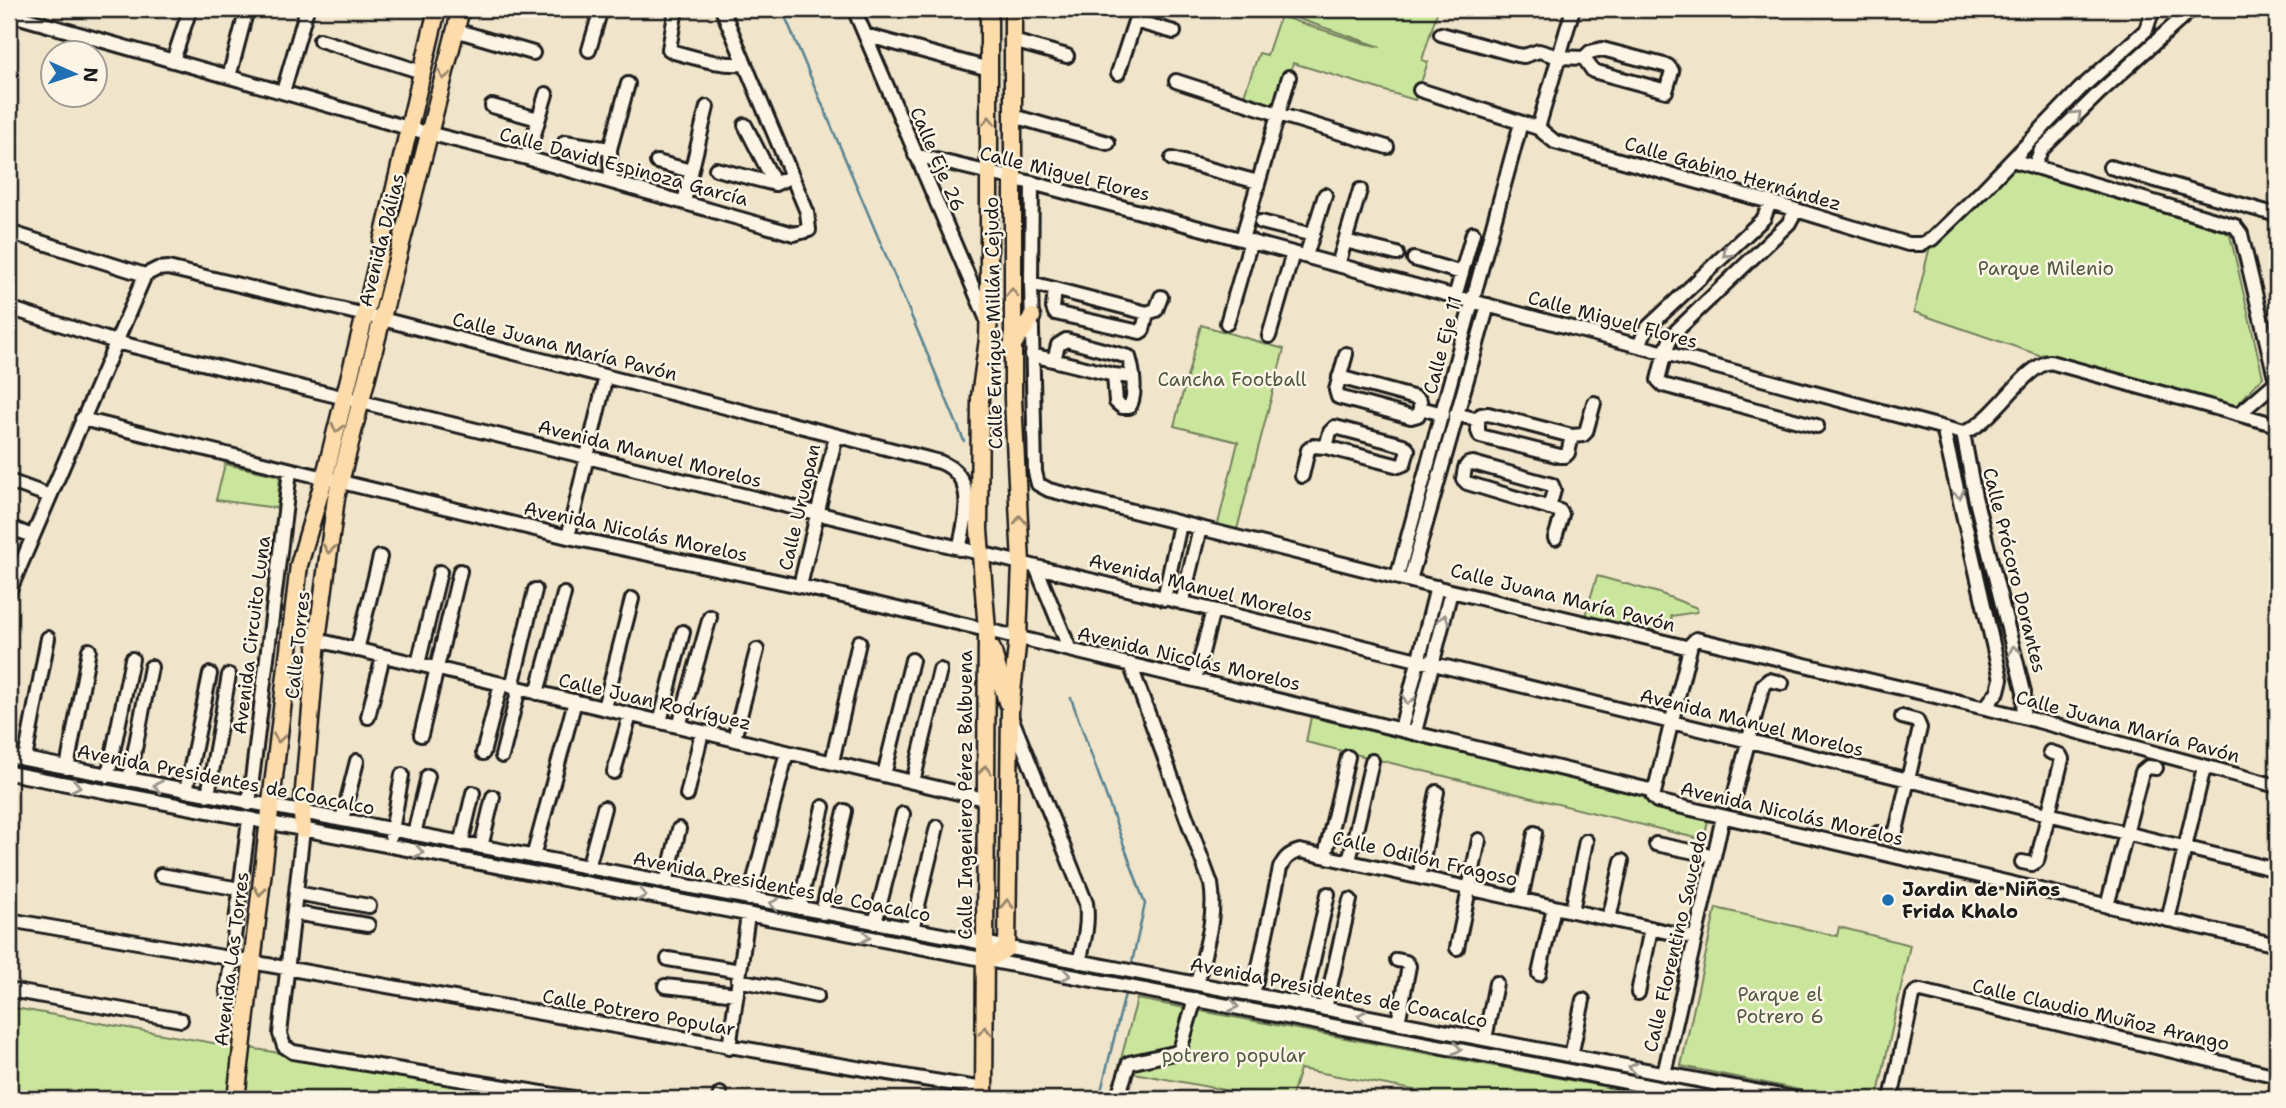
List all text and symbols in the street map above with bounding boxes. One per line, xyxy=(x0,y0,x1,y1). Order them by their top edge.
north arrow xyxy=(38,38,108,108)
text: N xyxy=(78,67,103,83)
one-way arrow xyxy=(438,69,452,81)
street label: Calle Eje 26 xyxy=(904,103,971,215)
one-way arrow xyxy=(2069,111,2082,124)
one-way arrow xyxy=(981,116,997,126)
street label: Calle David Espinoza García xyxy=(497,121,751,212)
street label: Calle Gabino Hernández xyxy=(1622,131,1844,216)
street label: Calle Miguel Flores xyxy=(977,140,1153,207)
street label: Avenida Dálias xyxy=(353,171,410,309)
street label: Calle Enrique Millán Cejudo xyxy=(979,196,1008,450)
one-way arrow xyxy=(1722,244,1735,257)
park label: Parque Milenio xyxy=(1978,256,2114,281)
street label: Calle Miguel Flores xyxy=(1525,285,1701,354)
one-way arrow xyxy=(1004,287,1020,297)
street label: Calle Eje 11 xyxy=(1417,293,1468,397)
street label: Calle Juana María Pavón xyxy=(450,306,680,387)
park label: Cancha Football xyxy=(1157,367,1307,392)
street label: Avenida Manuel Morelos xyxy=(535,414,765,493)
one-way arrow xyxy=(331,422,345,434)
street label: Calle Uruapan xyxy=(773,441,826,573)
street label: Calle Prócoro Dorantes xyxy=(1977,465,2052,675)
one-way arrow xyxy=(1951,488,1965,500)
street label: Avenida Nicolás Morelos xyxy=(522,496,750,567)
one-way arrow xyxy=(1013,514,1028,525)
street label: Avenida Circuito Luna xyxy=(227,534,276,736)
one-way arrow xyxy=(322,543,337,555)
street label: Avenida Manuel Morelos xyxy=(1086,548,1316,627)
street label: Calle Juana María Pavón xyxy=(1448,557,1678,638)
street label: Calle Torres xyxy=(279,590,316,700)
one-way arrow xyxy=(1436,613,1450,625)
street label: Avenida Nicolás Morelos xyxy=(1075,621,1303,696)
one-way arrow xyxy=(2007,645,2022,657)
street label: Calle Ingeniero Pérez Balbuena xyxy=(953,650,978,940)
street label: Calle Juan Rodríguez xyxy=(556,667,754,736)
street label: Avenida Manuel Morelos xyxy=(1637,683,1867,762)
street label: Calle Juana María Pavón xyxy=(2013,685,2243,768)
one-way arrow xyxy=(1402,694,1416,706)
one-way arrow xyxy=(271,733,286,744)
street label: Avenida Presidentes de Coacalco xyxy=(75,738,377,821)
one-way arrow xyxy=(977,764,993,775)
street label: Avenida Nicolás Morelos xyxy=(1678,776,1906,851)
one-way arrow xyxy=(70,778,82,793)
one-way arrow xyxy=(152,779,164,794)
street label: Calle Odilón Fragoso xyxy=(1330,825,1520,892)
street label: Calle Florentino Saucedo xyxy=(1638,828,1713,1055)
one-way arrow xyxy=(413,844,425,859)
street label: Avenida Presidentes de Coacalco xyxy=(631,845,933,928)
street label: Avenida Las Torres xyxy=(208,870,255,1048)
place label: Jardin de Niños Frida Khalo xyxy=(1902,877,2060,924)
one-way arrow xyxy=(253,885,268,897)
one-way arrow xyxy=(636,886,648,901)
marker: Jardin de Niños Frida Khalo xyxy=(1880,892,1896,908)
one-way arrow xyxy=(768,897,780,912)
one-way arrow xyxy=(999,898,1015,909)
one-way arrow xyxy=(860,929,872,944)
street label: Avenida Presidentes de Coacalco xyxy=(1188,951,1490,1034)
one-way arrow xyxy=(1060,967,1072,982)
street label: Calle Claudio Muñoz Arango xyxy=(1970,973,2232,1056)
park label: Parque el Potrero 6 xyxy=(1736,982,1824,1029)
street label: Calle Potrero Popular xyxy=(540,983,737,1042)
one-way arrow xyxy=(1228,998,1240,1013)
one-way arrow xyxy=(1356,1009,1368,1024)
one-way arrow xyxy=(977,1025,993,1036)
one-way arrow xyxy=(1451,1041,1463,1056)
park label: potrero popular xyxy=(1162,1043,1306,1068)
one-way arrow xyxy=(1627,1061,1639,1076)

